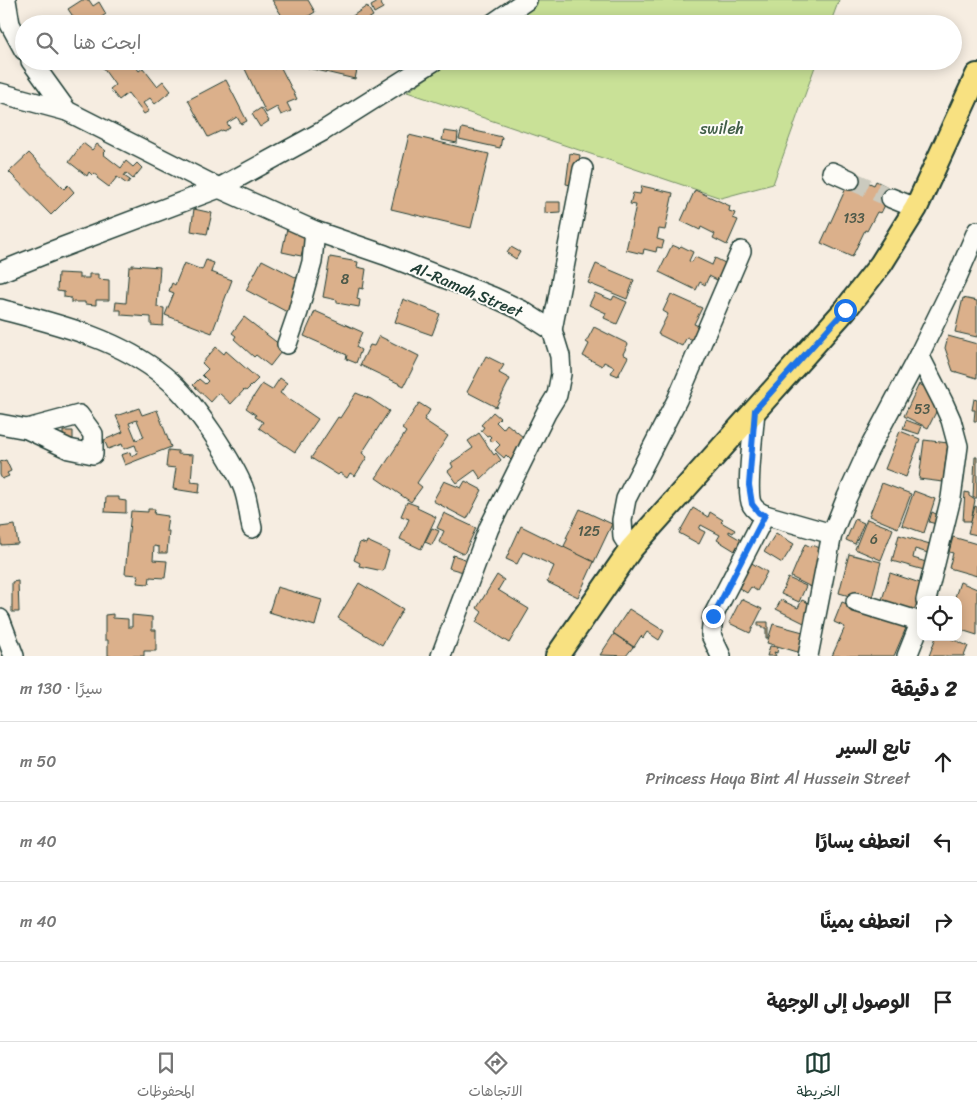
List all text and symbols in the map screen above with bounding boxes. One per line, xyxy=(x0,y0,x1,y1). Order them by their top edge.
search box xyxy=(15,15,962,70)
text: ابحث هنا xyxy=(73,26,141,59)
icon: search xyxy=(33,29,61,57)
park label: swileh xyxy=(699,114,744,143)
house number: 133 xyxy=(843,206,865,231)
street label: Al-Ramah Street xyxy=(405,252,528,326)
house number: 8 xyxy=(341,267,350,292)
route start xyxy=(834,299,857,322)
house number: 53 xyxy=(914,397,930,422)
house number: 125 xyxy=(578,519,601,544)
house number: 6 xyxy=(870,527,878,552)
map controls xyxy=(917,596,962,641)
button: locate xyxy=(917,596,962,641)
route end xyxy=(702,605,725,628)
text: 2 دقيقة xyxy=(891,670,957,708)
text: سيرًا · 130 m xyxy=(20,674,103,703)
text: تابع السير xyxy=(837,731,910,764)
text: 50 m xyxy=(20,747,56,776)
icon: ahead xyxy=(929,748,957,776)
text: Princess Haya Bint Al Hussein Street xyxy=(646,764,910,793)
text: انعطف يسارًا xyxy=(815,825,910,858)
text: 40 m xyxy=(20,827,57,856)
icon: left xyxy=(929,828,957,856)
text: انعطف يمينًا xyxy=(820,905,910,938)
text: 40 m xyxy=(20,907,57,936)
icon: right xyxy=(929,908,957,936)
text: الوصول إلى الوجهة xyxy=(767,985,910,1018)
icon: arrive xyxy=(929,988,957,1016)
tab: المحفوظات xyxy=(137,1049,195,1104)
tab: الاتجاهات xyxy=(468,1049,523,1104)
tab: الخريطة xyxy=(796,1049,840,1104)

